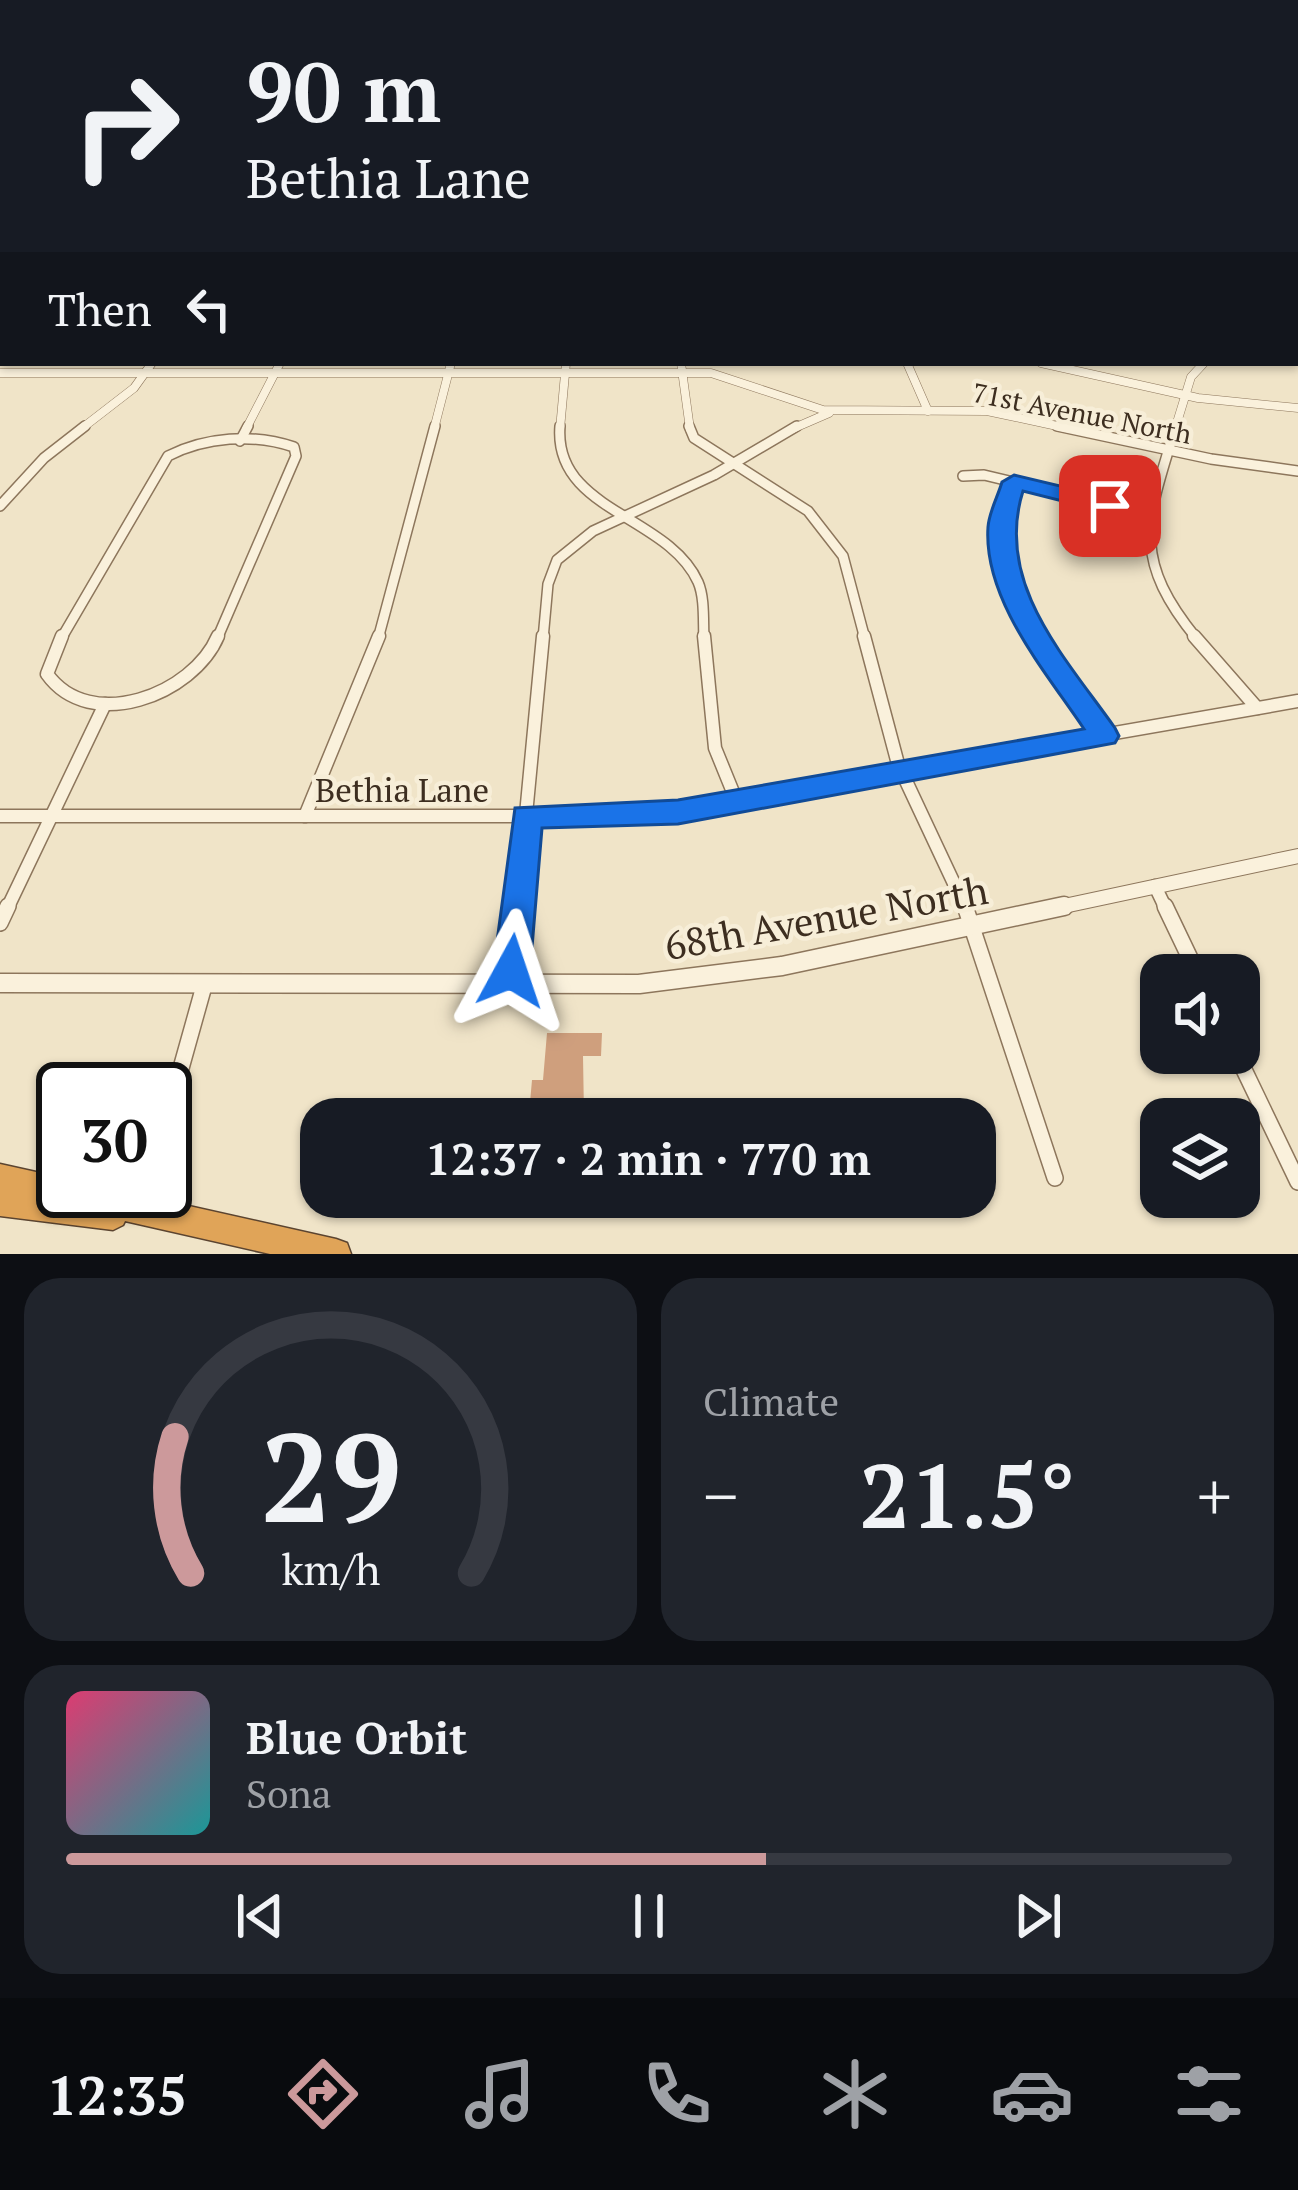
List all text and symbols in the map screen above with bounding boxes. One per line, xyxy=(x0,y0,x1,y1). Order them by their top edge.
text: 90 m xyxy=(246,35,441,146)
icon: right xyxy=(48,48,204,204)
text: Bethia Lane xyxy=(246,142,531,213)
icon: left xyxy=(176,276,242,342)
text: Then xyxy=(48,279,152,339)
street label: 71st Avenue North xyxy=(969,374,1195,452)
pin xyxy=(1059,455,1161,557)
icon: arrive xyxy=(1077,473,1143,539)
street label: Bethia Lane xyxy=(315,768,489,811)
street label: 68th Avenue North xyxy=(660,863,992,971)
position arrow xyxy=(448,908,574,1034)
map controls xyxy=(1140,954,1260,1218)
button: sound xyxy=(1140,954,1260,1074)
speed limit sign: 30 xyxy=(36,1062,192,1218)
button: layers xyxy=(1140,1098,1260,1218)
text: 12:37 · 2 min · 770 m xyxy=(425,1128,871,1188)
text: Climate xyxy=(703,1375,839,1427)
text: 29 xyxy=(260,1392,401,1558)
text: 21.5° xyxy=(859,1434,1076,1554)
text: − xyxy=(703,1451,738,1539)
text: + xyxy=(1197,1451,1232,1539)
text: km/h xyxy=(281,1539,380,1596)
text: Blue Orbit xyxy=(246,1707,467,1767)
text: Sona xyxy=(246,1767,331,1819)
icon: previous xyxy=(227,1883,293,1949)
icon: pause xyxy=(616,1883,682,1949)
icon: next xyxy=(1005,1883,1071,1949)
icon: directions xyxy=(281,2052,365,2136)
icon: music xyxy=(458,2052,542,2136)
icon: phone xyxy=(635,2052,719,2136)
icon: climate xyxy=(813,2052,897,2136)
icon: car xyxy=(990,2052,1074,2136)
icon: filters xyxy=(1167,2052,1251,2136)
text: 12:35 xyxy=(47,2059,187,2130)

